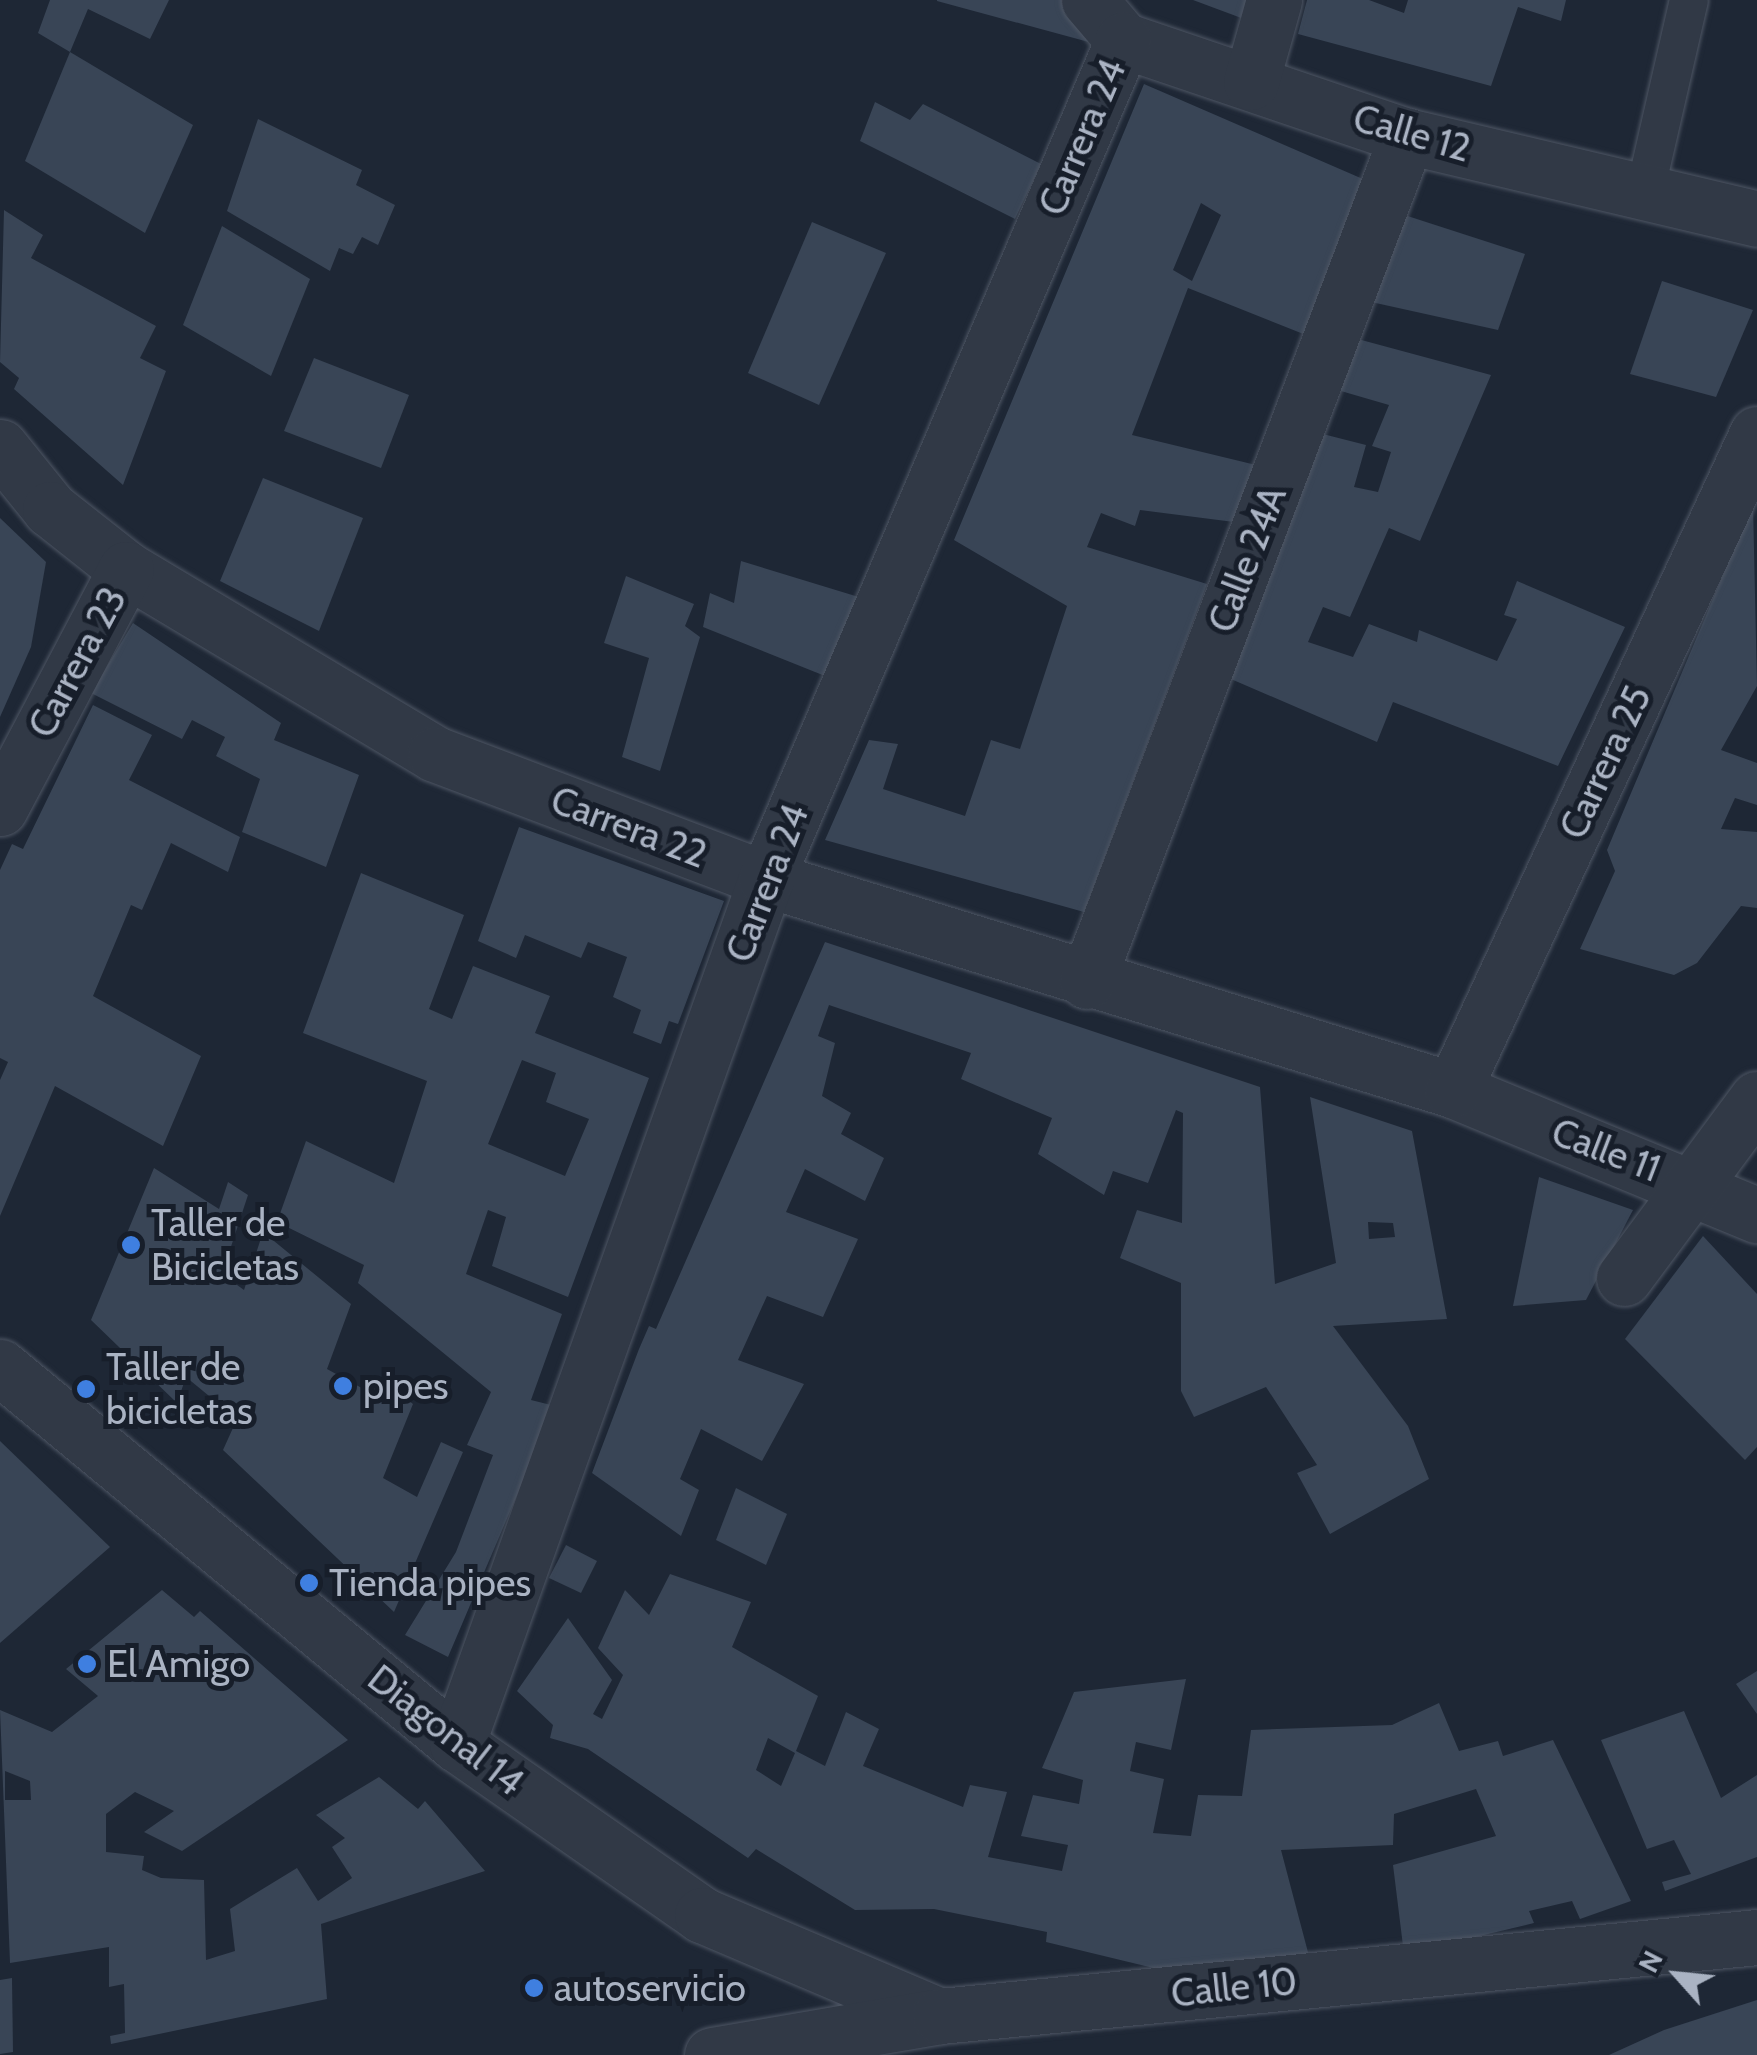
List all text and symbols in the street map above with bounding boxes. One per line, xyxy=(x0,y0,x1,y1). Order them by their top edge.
street label: Carrera 24 xyxy=(1029,52,1135,222)
street label: Calle 12 xyxy=(1348,95,1476,171)
street label: Calle 24A xyxy=(1198,480,1296,638)
street label: Carrera 23 xyxy=(18,579,136,745)
street label: Carrera 25 xyxy=(1550,678,1660,846)
street label: Carrera 22 xyxy=(545,777,713,877)
street label: Carrera 24 xyxy=(716,798,818,968)
street label: Calle 11 xyxy=(1545,1109,1667,1191)
place label: Taller de Bicicletas xyxy=(151,1200,299,1290)
marker: Taller de Bicicletas xyxy=(120,1234,142,1256)
place label: Taller de bicicletas xyxy=(106,1344,253,1434)
place label: pipes xyxy=(363,1363,449,1409)
marker: pipes xyxy=(332,1375,354,1397)
marker: Taller de bicicletas xyxy=(75,1378,97,1400)
place label: Tienda pipes xyxy=(329,1560,531,1606)
marker: Tienda pipes xyxy=(298,1572,320,1594)
place label: El Amigo xyxy=(107,1641,250,1687)
marker: El Amigo xyxy=(76,1653,98,1675)
street label: Diagonal 14 xyxy=(359,1655,533,1805)
north arrow xyxy=(1627,1925,1727,2025)
text: N xyxy=(1631,1945,1670,1978)
street label: Calle 10 xyxy=(1169,1958,1299,2016)
place label: autoservicio xyxy=(554,1965,746,2011)
marker: autoservicio xyxy=(523,1977,545,1999)

